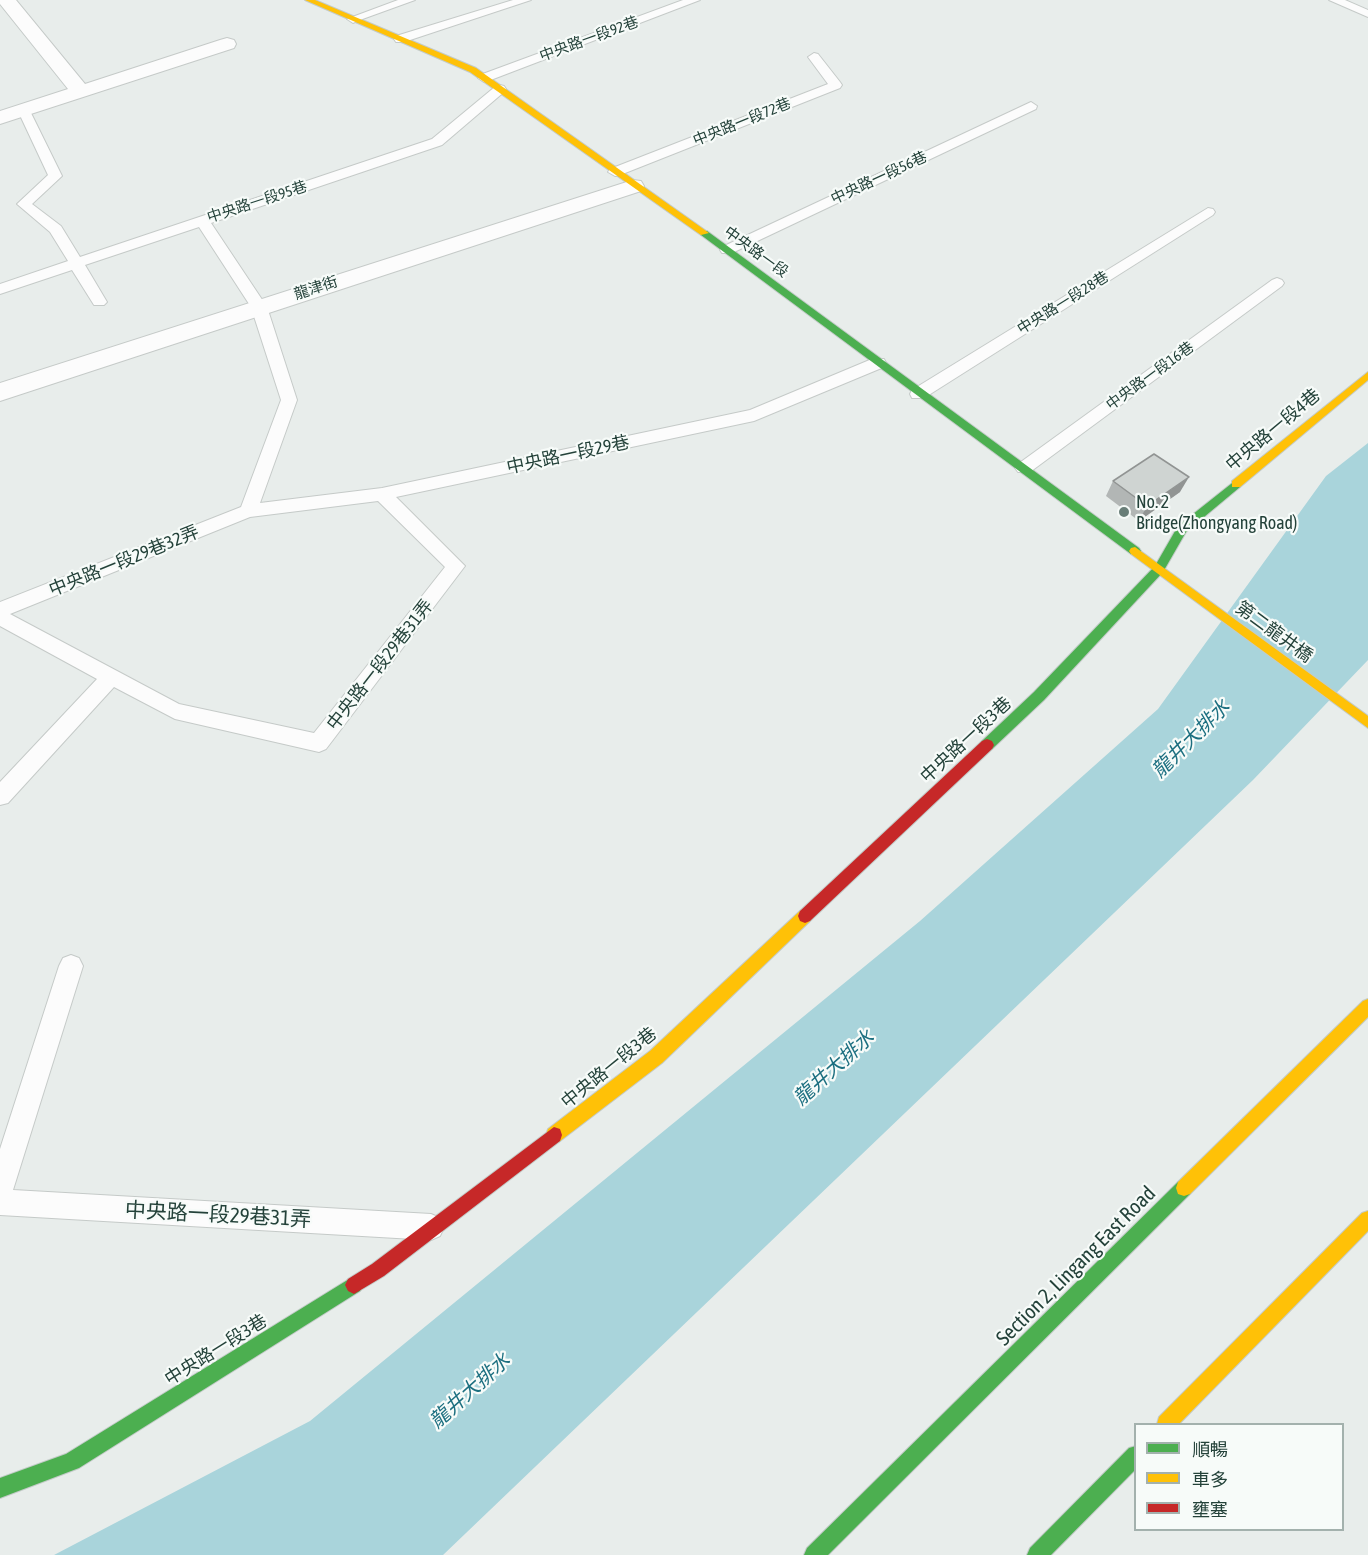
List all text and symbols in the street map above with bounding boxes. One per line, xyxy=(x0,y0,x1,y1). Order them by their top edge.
street label: 中央路一段92巷 xyxy=(537,13,641,65)
street label: 中央路一段72巷 xyxy=(690,94,794,150)
street label: 中央路一段56巷 xyxy=(828,148,930,208)
street label: 中央路一段95巷 xyxy=(205,177,309,227)
street label: 中央路一段 xyxy=(720,223,792,281)
street label: 中央路一段28巷 xyxy=(1014,268,1112,338)
street label: 龍津街 xyxy=(292,272,340,304)
street label: 中央路一段16巷 xyxy=(1103,338,1197,414)
street label: 中央路一段4巷 xyxy=(1221,384,1325,476)
street label: 中央路一段29巷 xyxy=(505,431,631,479)
place label: No. 2 Bridge(Zhongyang Road) xyxy=(1136,491,1297,534)
marker: No. 2 Bridge(Zhongyang Road) xyxy=(1117,505,1131,519)
street label: 中央路一段29巷32弄 xyxy=(46,521,202,601)
street label: 中央路一段29巷31弄 xyxy=(322,595,438,735)
street label: 第二龍井橋 xyxy=(1231,597,1317,667)
street label: 中央路一段3巷 xyxy=(916,692,1016,788)
water label: 龍井大排水 xyxy=(1147,695,1235,783)
street label: 中央路一段3巷 xyxy=(557,1023,661,1113)
water label: 龍井大排水 xyxy=(789,1026,879,1110)
street label: Section 2, Lingang East Road xyxy=(991,1181,1161,1351)
street label: 中央路一段29巷31弄 xyxy=(124,1198,312,1232)
street label: 中央路一段3巷 xyxy=(161,1310,271,1390)
water label: 龍井大排水 xyxy=(425,1349,515,1433)
legend xyxy=(1134,1423,1344,1531)
text: 順暢 xyxy=(1192,1439,1228,1460)
text: 車多 xyxy=(1192,1469,1228,1490)
text: 壅塞 xyxy=(1192,1499,1228,1520)

